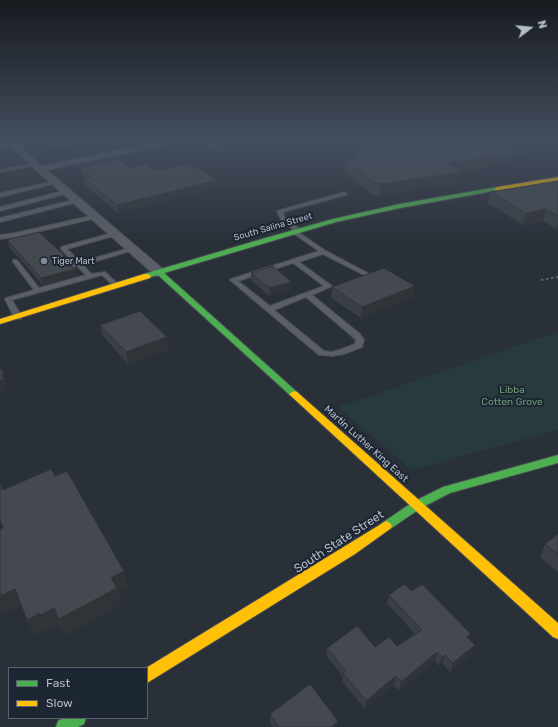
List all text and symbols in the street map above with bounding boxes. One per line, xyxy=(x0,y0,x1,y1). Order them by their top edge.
north arrow xyxy=(510,8,550,48)
text: N xyxy=(535,19,549,30)
street label: South Salina Street xyxy=(233,211,313,243)
marker: Tiger Mart xyxy=(39,256,49,266)
place label: Tiger Mart xyxy=(52,256,94,266)
park label: Libba Cotten Grove xyxy=(481,384,543,408)
street label: Martin Luther King East xyxy=(322,403,410,485)
street label: South State Street xyxy=(291,508,387,576)
legend xyxy=(8,667,148,719)
text: Fast xyxy=(46,676,70,690)
text: Slow xyxy=(46,696,73,710)

